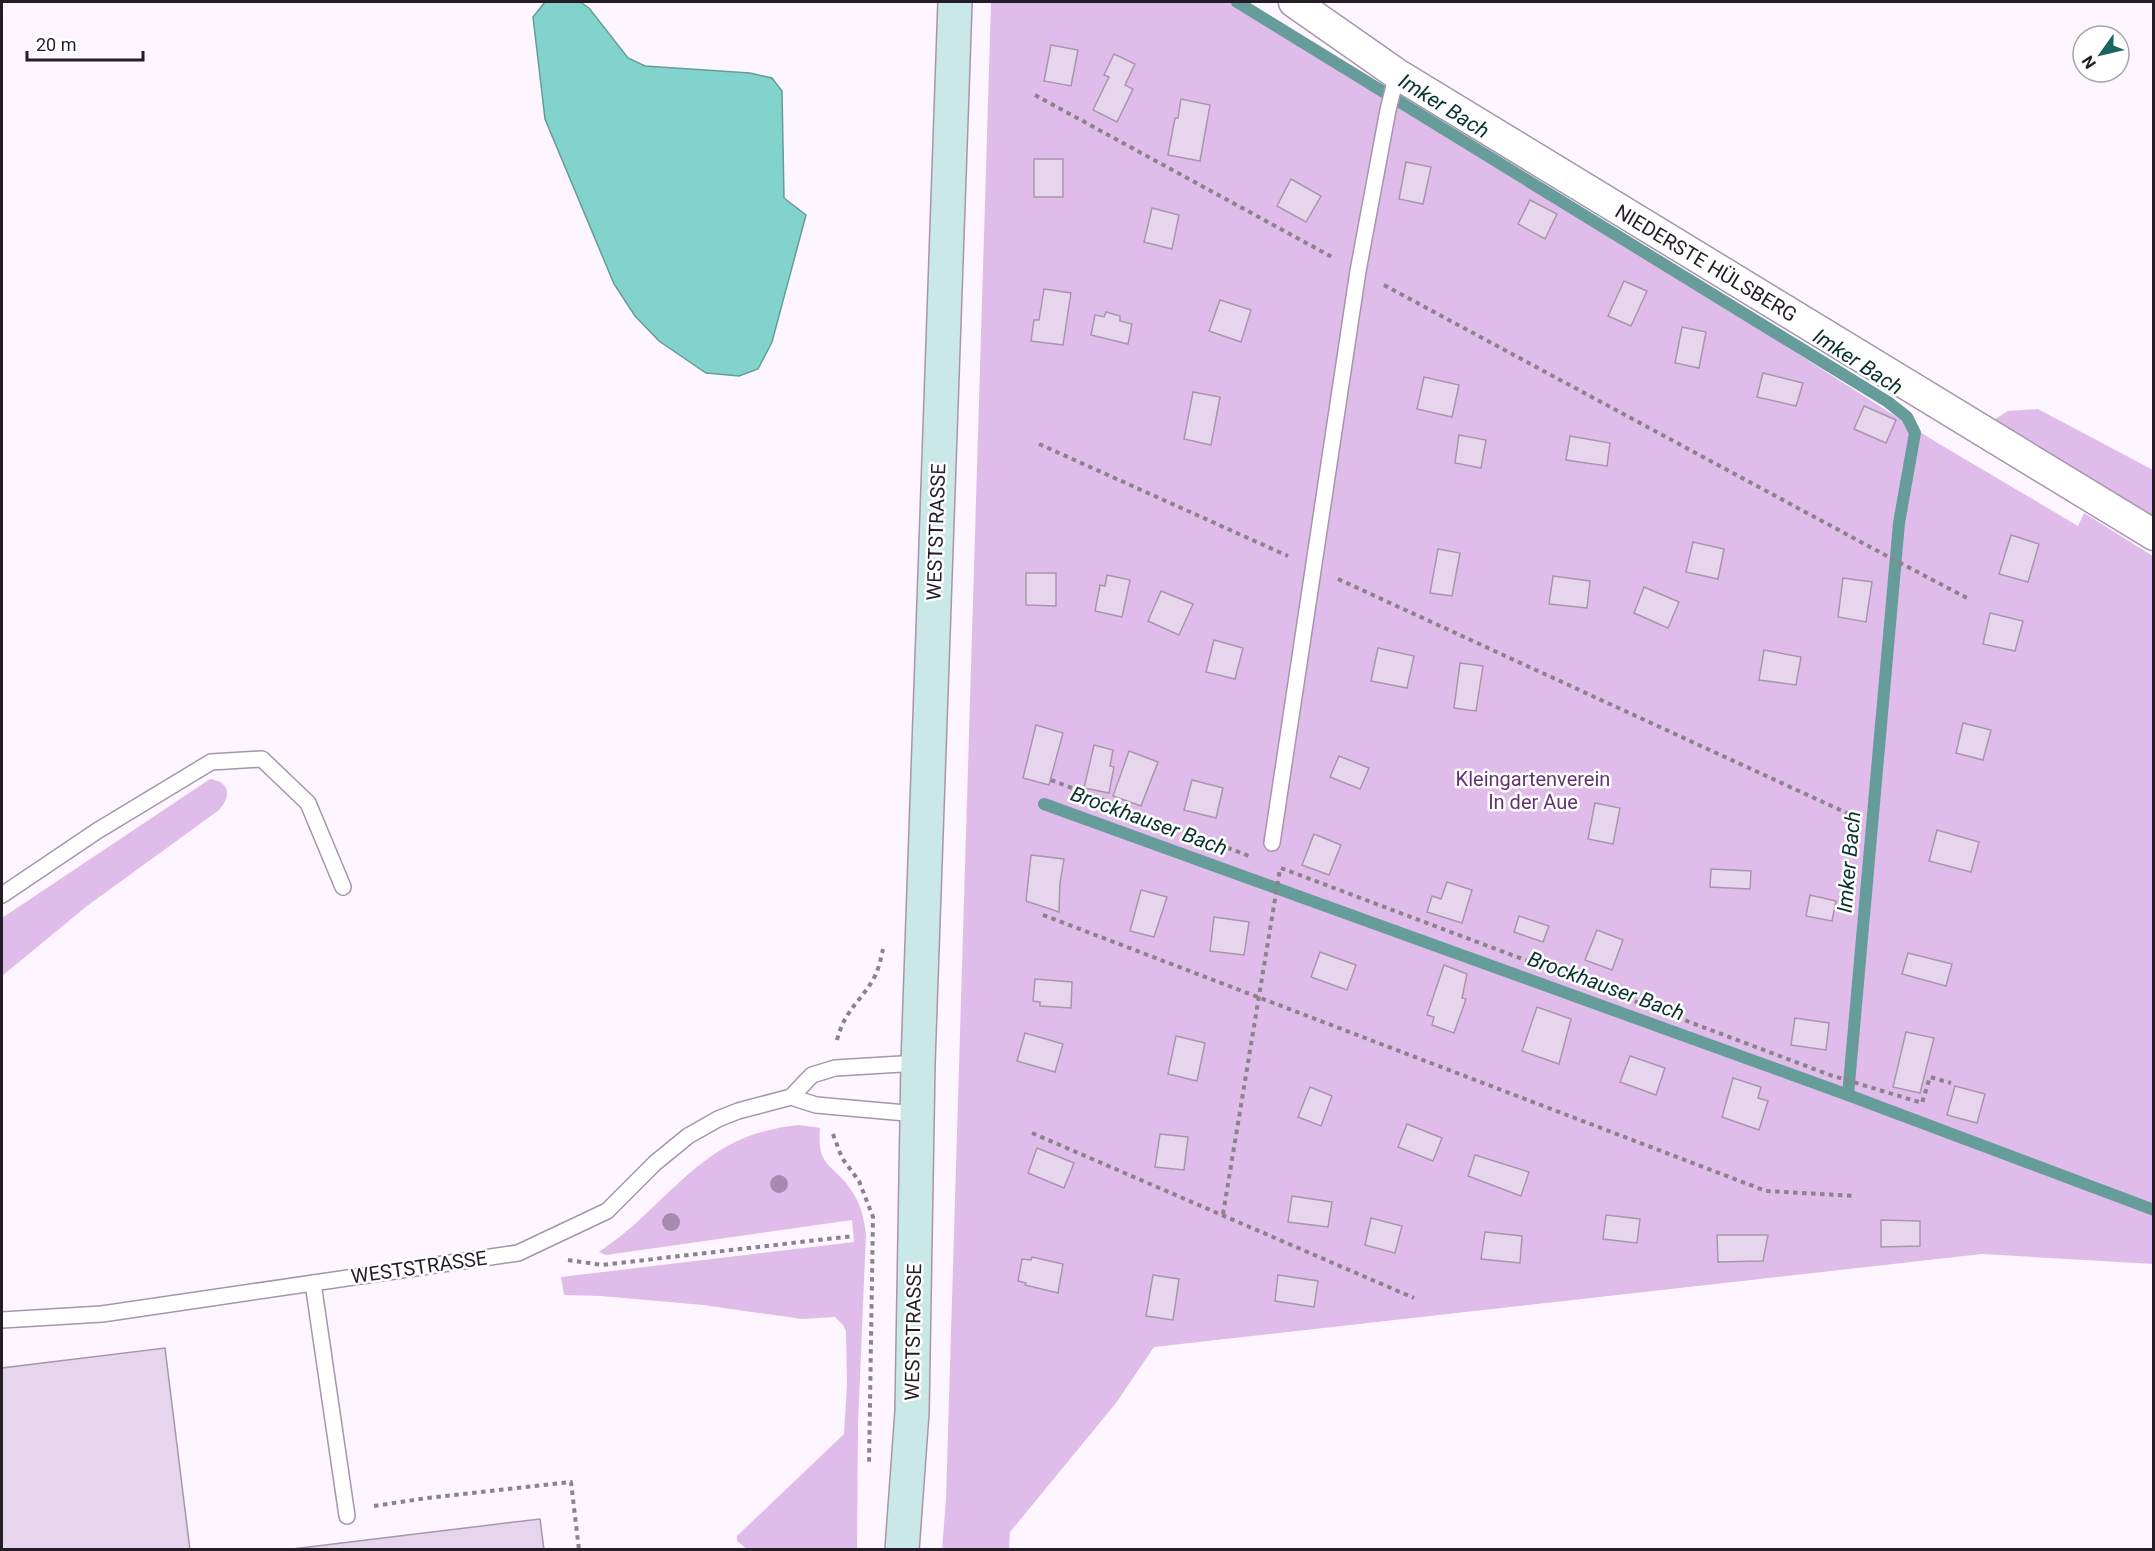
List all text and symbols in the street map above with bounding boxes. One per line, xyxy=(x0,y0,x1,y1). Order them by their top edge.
scale bar xyxy=(27,24,142,62)
north arrow xyxy=(2071,24,2131,84)
text: 20 m xyxy=(36,34,76,55)
text: N xyxy=(2078,52,2100,72)
water label: Imker Bach xyxy=(1394,69,1494,143)
street label: NIEDERSTE HÜLSBERG xyxy=(1611,199,1801,327)
water label: Imker Bach xyxy=(1809,324,1907,400)
street label: WESTSTRASSE xyxy=(922,463,950,601)
park label: Kleingartenverein In der Aue xyxy=(1456,767,1610,814)
water label: Brockhauser Bach xyxy=(1068,782,1230,860)
water label: Imker Bach xyxy=(1833,810,1865,914)
water label: Brockhauser Bach xyxy=(1525,947,1687,1025)
street label: WESTSTRASSE xyxy=(349,1246,489,1288)
street label: WESTSTRASSE xyxy=(900,1263,926,1401)

